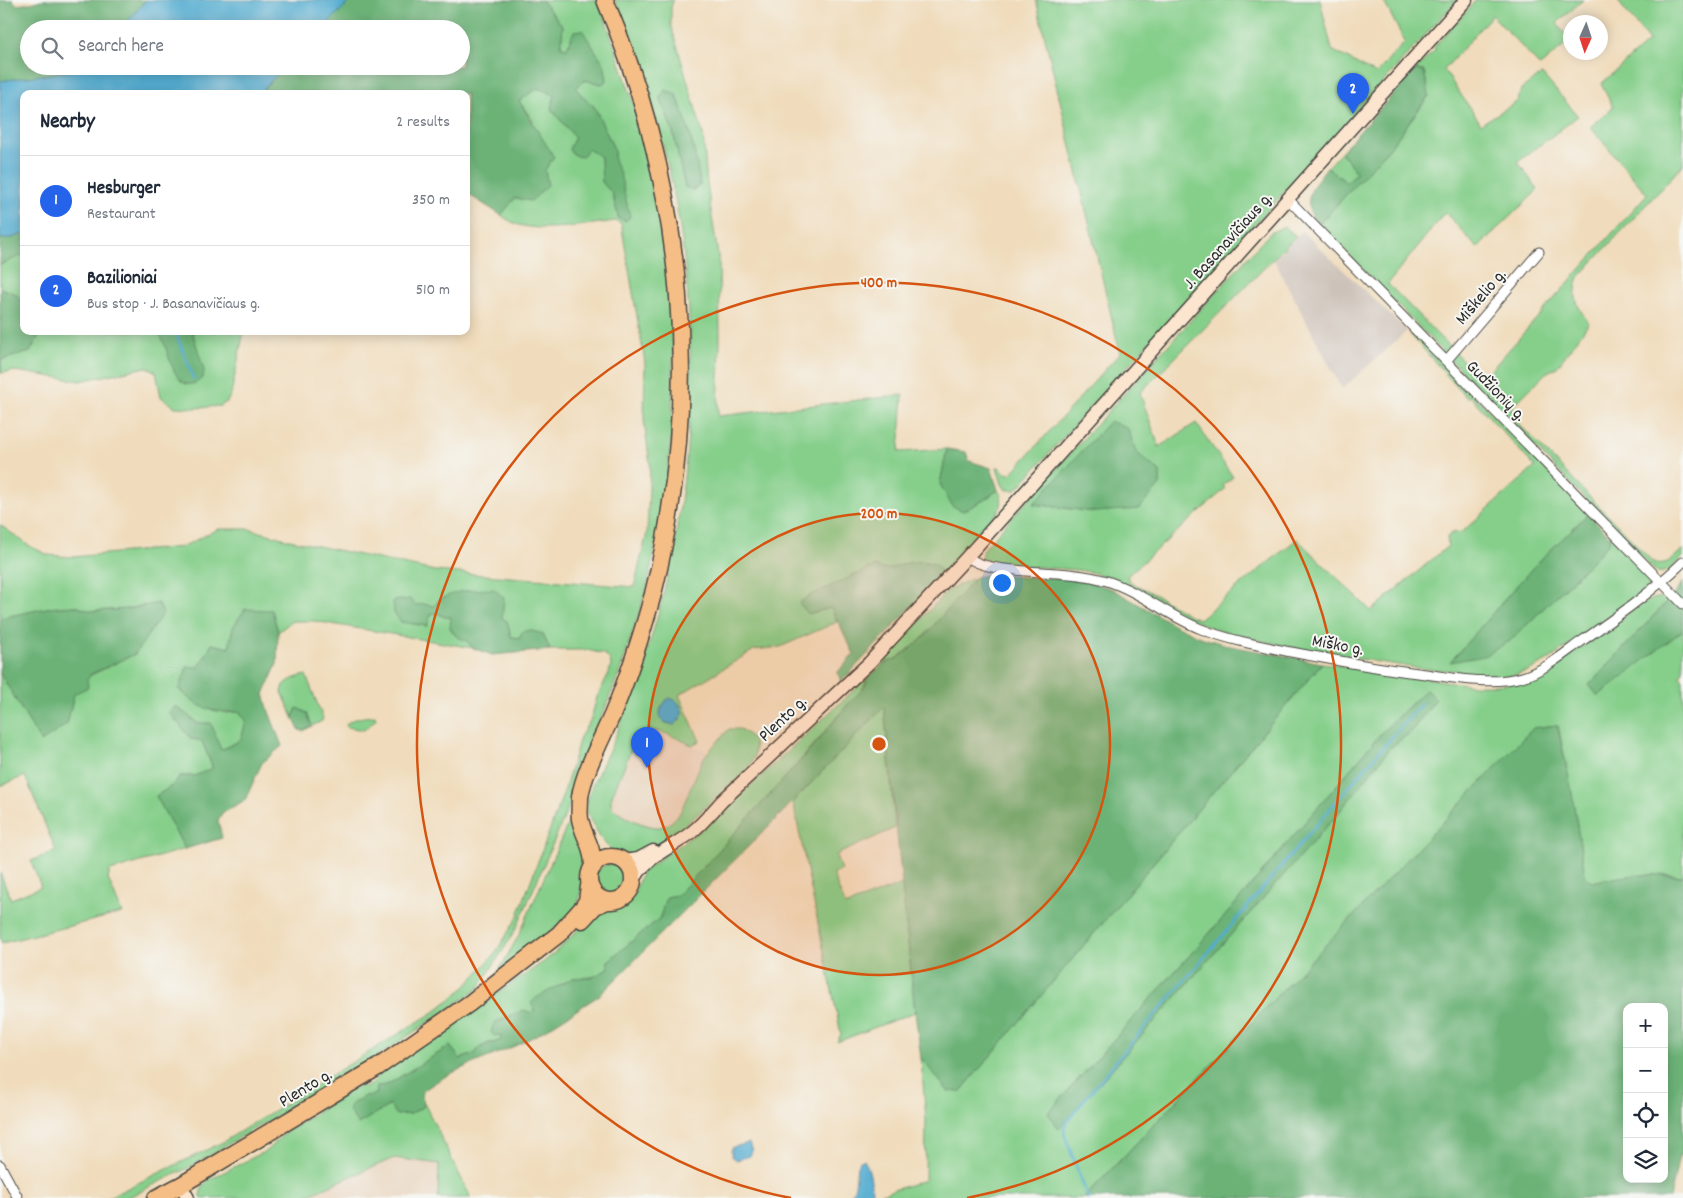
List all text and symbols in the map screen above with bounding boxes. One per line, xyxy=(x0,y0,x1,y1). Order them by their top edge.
north arrow xyxy=(1563,15,1608,60)
search box xyxy=(20,20,470,75)
icon: search xyxy=(38,34,66,62)
text: Search here xyxy=(78,34,164,61)
pin: 2 xyxy=(1337,73,1369,114)
text: Nearby xyxy=(40,108,95,138)
text: 2 results xyxy=(396,111,450,134)
text: Hesburger xyxy=(87,176,160,203)
street label: J. Basanavičiaus g. xyxy=(1178,187,1279,296)
text: 1 xyxy=(54,189,58,212)
text: 350 m xyxy=(412,189,450,212)
text: Restaurant xyxy=(87,203,156,226)
street label: Miškelio g. xyxy=(1450,264,1513,331)
text: Bazilioniai xyxy=(87,266,157,293)
text: 400 m xyxy=(861,273,897,295)
text: 2 xyxy=(53,279,60,302)
text: 510 m xyxy=(416,279,450,302)
text: Bus stop · J. Basanavičiaus g. xyxy=(87,293,260,316)
street label: Gudžionių g. xyxy=(1459,355,1531,428)
text: 200 m xyxy=(861,504,897,526)
your location xyxy=(989,570,1015,596)
street label: Miško g. xyxy=(1310,629,1365,664)
street label: Plento g. xyxy=(754,691,814,749)
pin: 1 xyxy=(631,727,663,768)
centre of rings xyxy=(870,735,888,753)
map controls xyxy=(1623,1003,1668,1183)
button: + xyxy=(1623,1003,1668,1048)
button: − xyxy=(1623,1048,1668,1093)
street label: Plento g. xyxy=(275,1063,338,1115)
button: locate xyxy=(1623,1093,1668,1138)
button: layers xyxy=(1623,1138,1668,1183)

